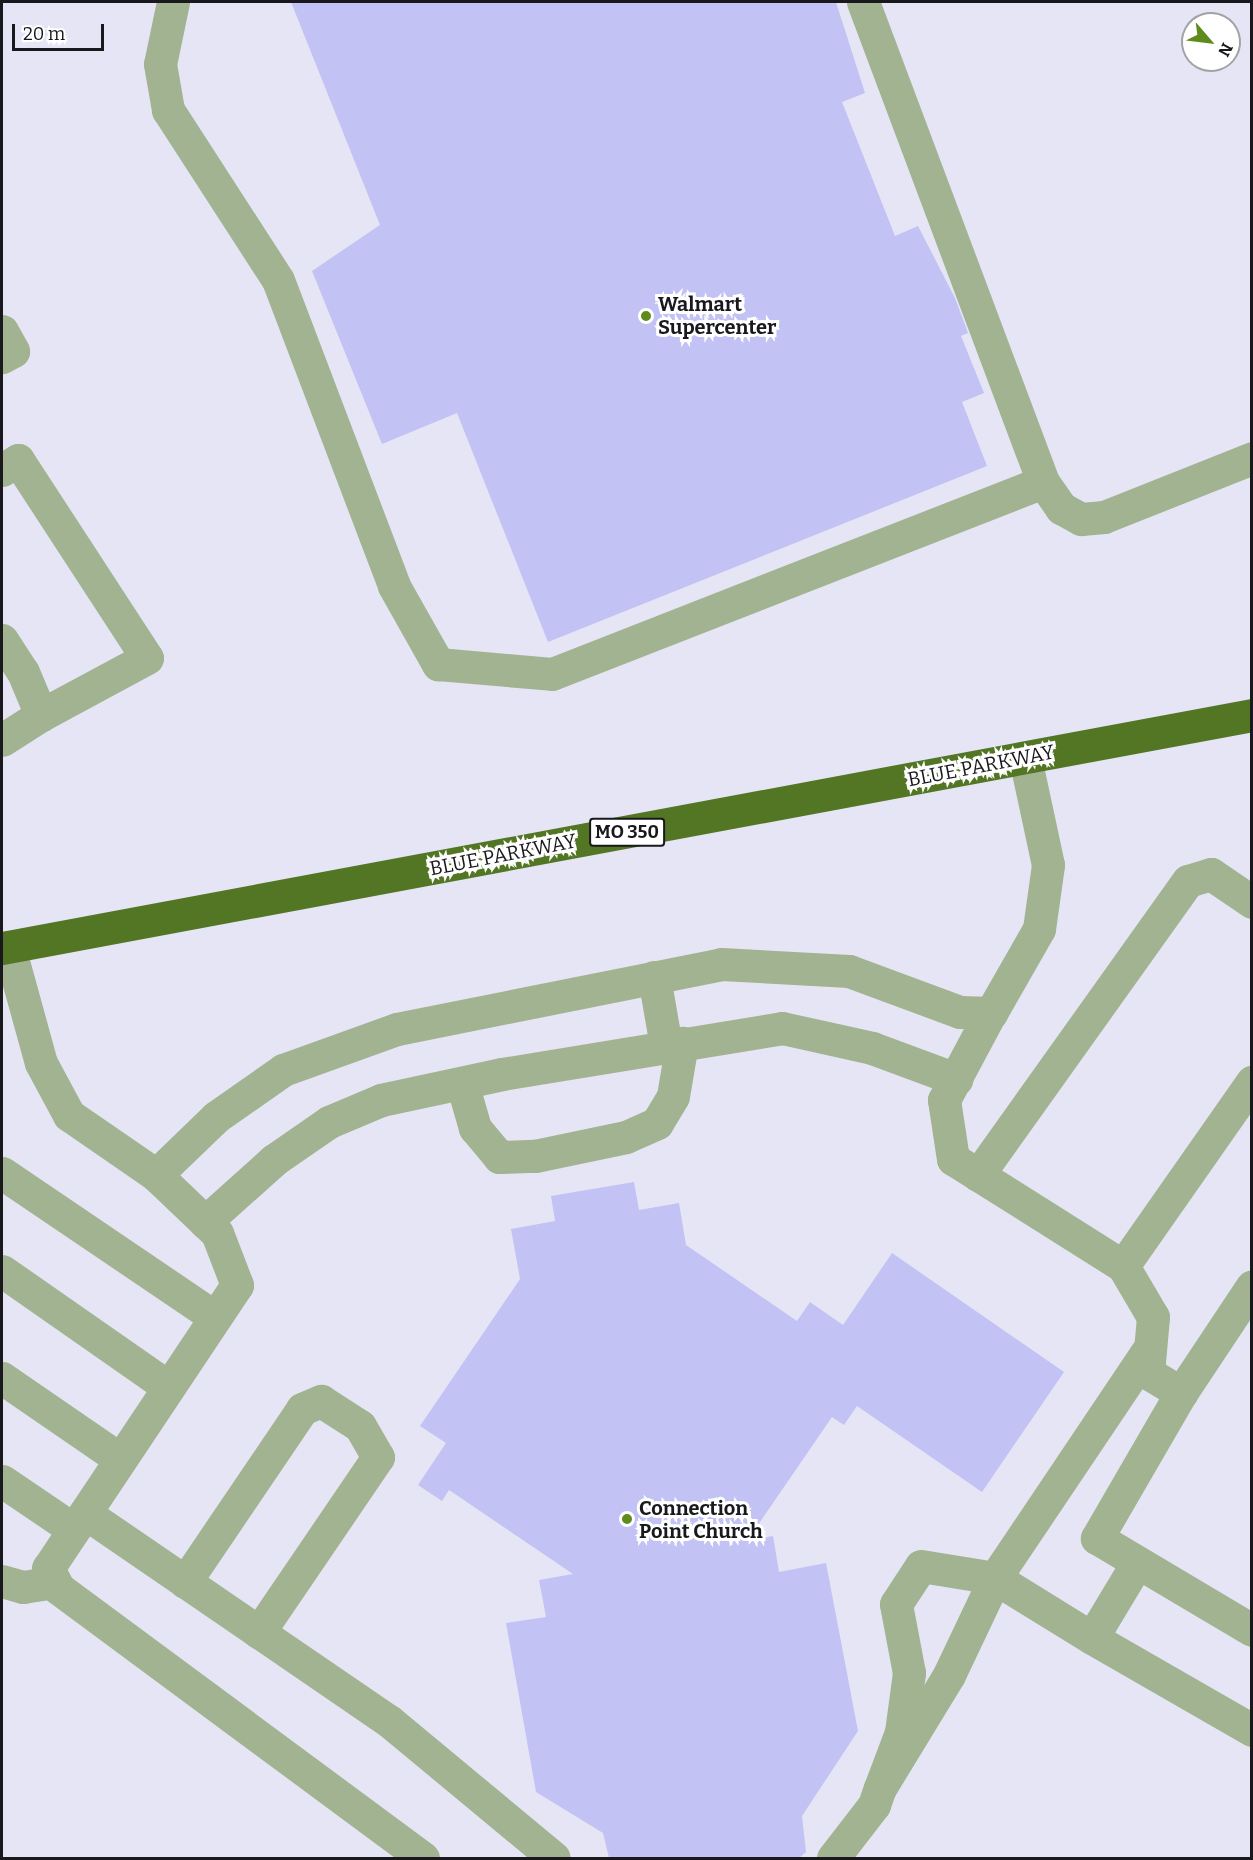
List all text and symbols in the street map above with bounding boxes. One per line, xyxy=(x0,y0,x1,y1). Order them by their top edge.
scale bar xyxy=(15,12,106,50)
north arrow xyxy=(1181,12,1241,72)
text: 20 m xyxy=(23,23,65,45)
text: N xyxy=(1214,40,1237,60)
place label: Walmart Supercenter xyxy=(658,292,776,339)
marker: Walmart Supercenter xyxy=(639,309,653,323)
street label: BLUE PARKWAY xyxy=(906,740,1056,792)
road number: MO 350 xyxy=(588,817,666,847)
street label: BLUE PARKWAY xyxy=(428,829,578,881)
place label: Connection Point Church xyxy=(639,1496,763,1543)
marker: Connection Point Church xyxy=(620,1512,634,1526)

